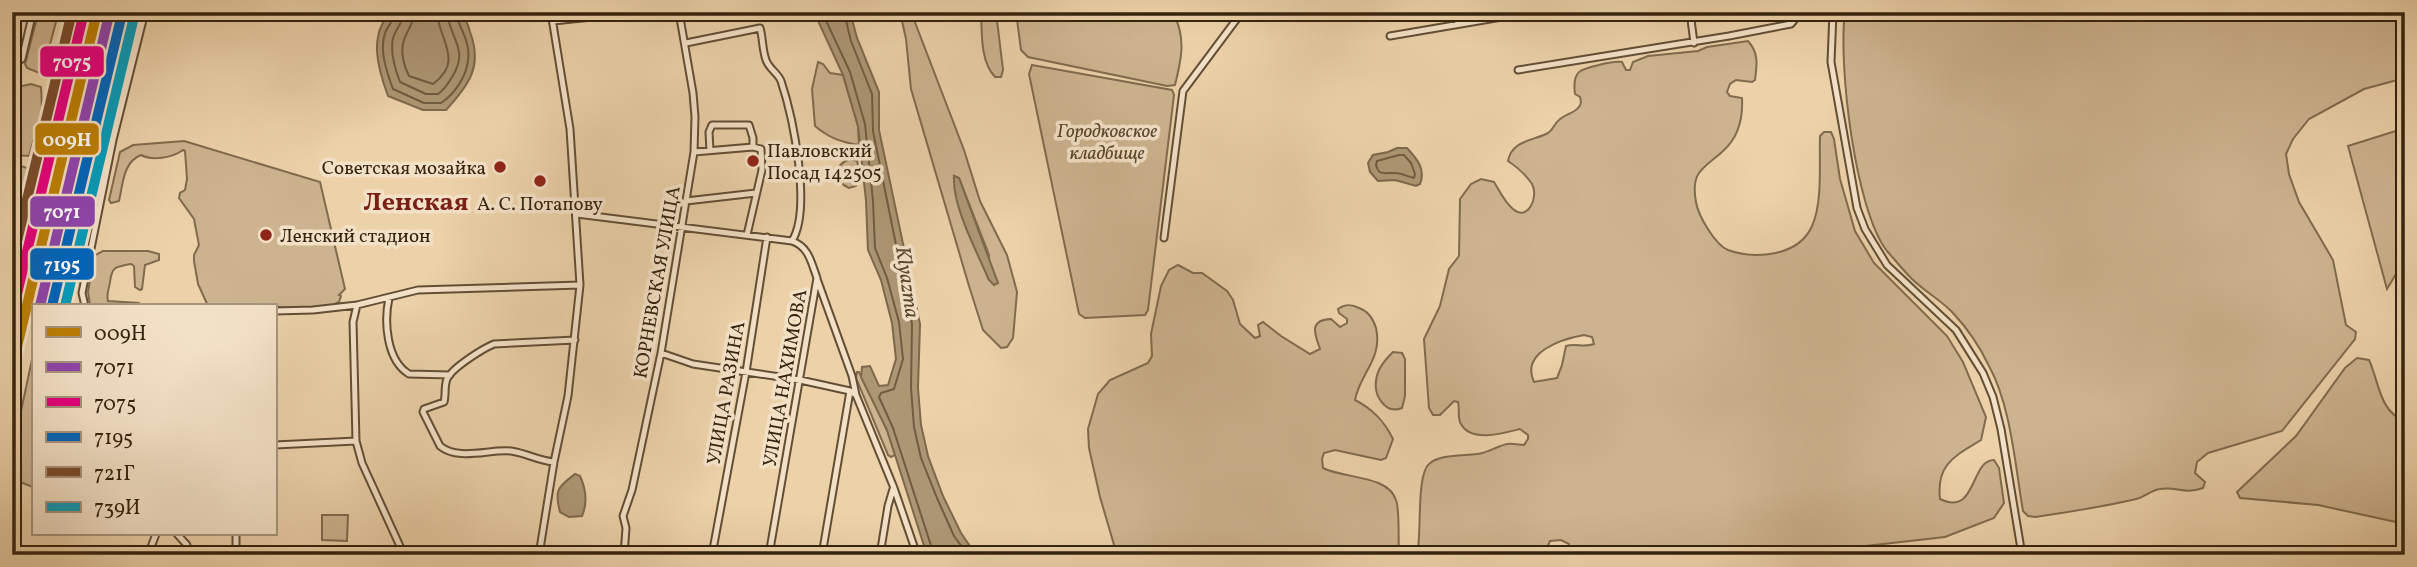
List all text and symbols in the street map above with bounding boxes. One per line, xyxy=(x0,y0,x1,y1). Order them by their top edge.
line badge: 7075 xyxy=(39,45,105,78)
text: 7075 xyxy=(53,50,91,76)
park label: Городковское кладбище xyxy=(1057,119,1157,167)
line badge: 009Н xyxy=(34,122,100,156)
text: 009Н xyxy=(43,128,91,154)
place label: Павловский Посад 142505 xyxy=(767,139,882,187)
marker: Павловский Посад 142505 xyxy=(745,153,761,169)
place label: Советская мозайка xyxy=(322,156,486,182)
marker: Советская мозайка xyxy=(492,159,508,175)
marker: А. С. Потапову xyxy=(532,173,548,189)
street label: КОРНЕВСКАЯ УЛИЦА xyxy=(628,184,688,381)
district label: Ленская xyxy=(363,185,469,221)
place label: А. С. Потапову xyxy=(477,192,603,218)
line badge: 7071 xyxy=(29,195,96,228)
text: 7071 xyxy=(44,200,80,226)
place label: Ленский стадион xyxy=(280,224,431,250)
marker: Ленский стадион xyxy=(258,227,274,243)
water label: Klyazma xyxy=(887,244,926,320)
line badge: 7195 xyxy=(29,247,95,281)
text: 7195 xyxy=(44,253,80,279)
street label: УЛИЦА НАХИМОВА xyxy=(758,287,814,469)
legend xyxy=(32,304,276,536)
street label: УЛИЦА РАЗИНА xyxy=(702,319,752,467)
text: 009Н xyxy=(94,320,147,349)
text: 7071 xyxy=(94,354,134,383)
text: 7075 xyxy=(94,390,136,419)
text: 7195 xyxy=(94,424,133,453)
text: 721Г xyxy=(94,460,135,489)
text: 739И xyxy=(94,494,141,523)

